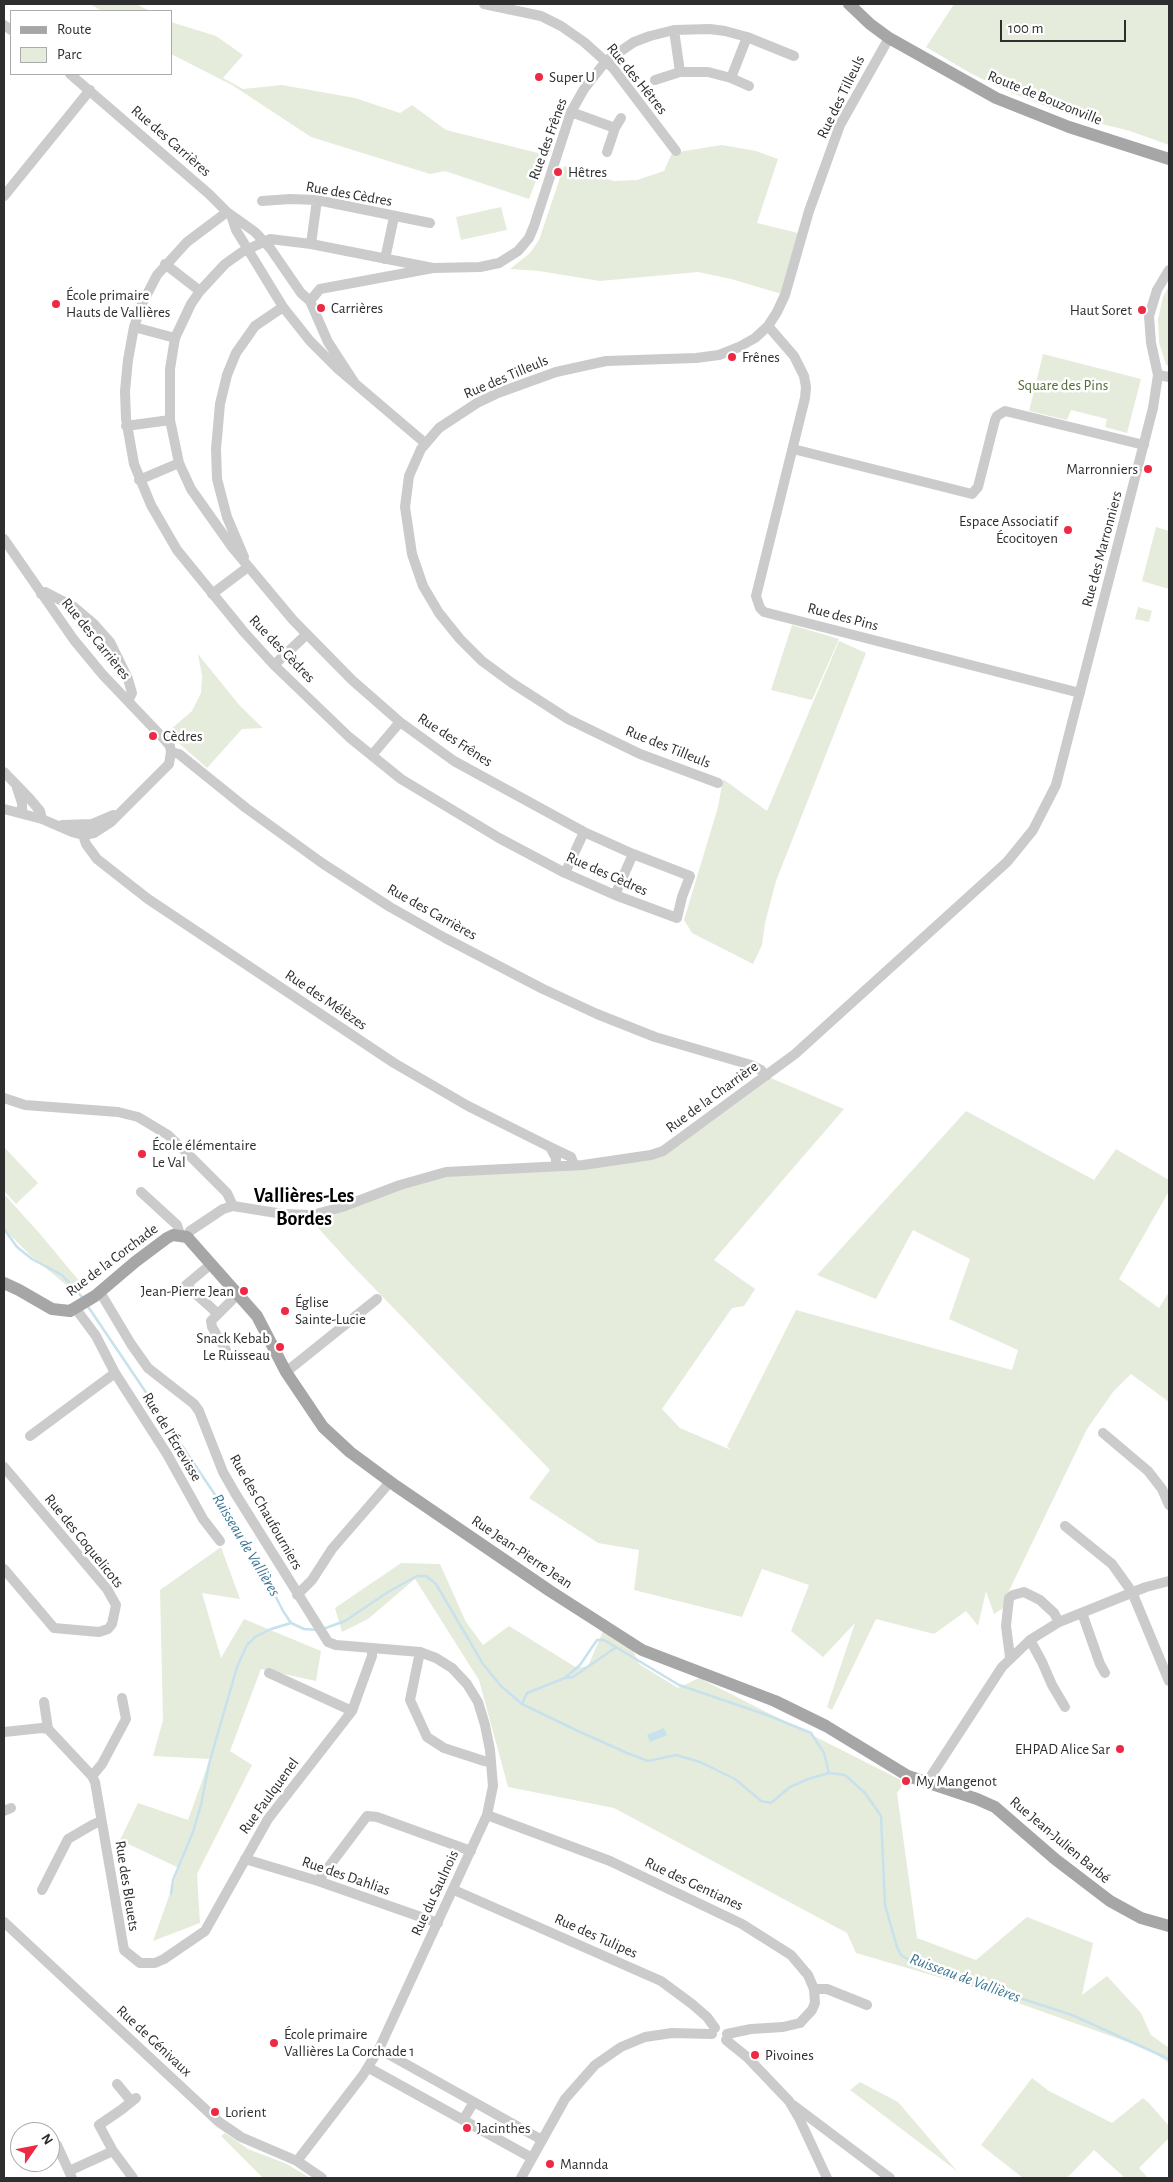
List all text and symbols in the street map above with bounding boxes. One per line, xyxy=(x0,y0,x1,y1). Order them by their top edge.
legend xyxy=(10,10,172,75)
scale bar xyxy=(1003,10,1129,42)
text: 100 m xyxy=(1008,21,1043,36)
text: Route xyxy=(57,22,91,37)
street label: Rue des Hêtres xyxy=(603,40,671,118)
text: Parc xyxy=(57,47,82,62)
street label: Rue des Tilleuls xyxy=(813,53,869,141)
street label: Route de Bouzonville xyxy=(985,67,1105,129)
place label: Super U xyxy=(549,68,595,86)
marker: Super U xyxy=(533,71,545,83)
street label: Rue des Frênes xyxy=(525,96,571,182)
street label: Rue des Carrières xyxy=(127,101,215,181)
place label: Hêtres xyxy=(568,163,607,181)
marker: Hêtres xyxy=(552,166,564,178)
street label: Rue des Cèdres xyxy=(304,178,394,210)
place label: École primaire Hauts de Vallières xyxy=(66,286,170,321)
marker: École primaire Hauts de Vallières xyxy=(50,298,62,310)
place label: Carrières xyxy=(331,299,383,317)
place label: Haut Soret xyxy=(1070,301,1132,319)
marker: Carrières xyxy=(315,302,327,314)
marker: Haut Soret xyxy=(1136,304,1148,316)
place label: Frênes xyxy=(742,348,780,366)
street label: Rue des Tilleuls xyxy=(461,351,551,403)
marker: Frênes xyxy=(726,351,738,363)
park label: Square des Pins xyxy=(1018,376,1108,394)
place label: Marronniers xyxy=(1066,460,1138,478)
marker: Marronniers xyxy=(1142,463,1154,475)
street label: Rue des Marronniers xyxy=(1078,489,1126,609)
place label: Espace Associatif Écocitoyen xyxy=(959,512,1058,547)
marker: Espace Associatif Écocitoyen xyxy=(1062,524,1074,536)
street label: Rue des Carrières xyxy=(58,595,134,683)
street label: Rue des Pins xyxy=(806,599,880,635)
street label: Rue des Cèdres xyxy=(245,611,319,687)
street label: Rue des Frênes xyxy=(414,709,496,771)
street label: Rue des Tilleuls xyxy=(623,722,713,772)
place label: Cèdres xyxy=(163,727,202,745)
marker: Cèdres xyxy=(147,730,159,742)
street label: Rue des Cèdres xyxy=(563,848,651,900)
street label: Rue des Carrières xyxy=(384,880,480,944)
street label: Rue des Mélèzes xyxy=(281,966,371,1034)
street label: Rue de la Charrière xyxy=(662,1057,762,1137)
place label: École élémentaire Le Val xyxy=(152,1136,256,1171)
marker: École élémentaire Le Val xyxy=(136,1148,148,1160)
district label: Vallières-Les Bordes xyxy=(254,1184,354,1231)
street label: Rue de la Corchade xyxy=(63,1220,161,1300)
place label: Jean-Pierre Jean xyxy=(141,1282,234,1300)
marker: Jean-Pierre Jean xyxy=(238,1285,250,1297)
place label: Église Sainte-Lucie xyxy=(295,1293,366,1328)
marker: Église Sainte-Lucie xyxy=(279,1305,291,1317)
place label: Snack Kebab Le Ruisseau xyxy=(196,1329,270,1364)
marker: Snack Kebab Le Ruisseau xyxy=(274,1341,286,1353)
street label: Rue de l'Écrevisse xyxy=(138,1389,206,1485)
street label: Rue des Chaufourniers xyxy=(226,1451,306,1573)
street label: Rue des Coquelicots xyxy=(41,1490,127,1592)
water label: Ruisseau de Vallières xyxy=(208,1490,284,1600)
street label: Rue Jean-Pierre Jean xyxy=(468,1511,576,1593)
place label: EHPAD Alice Sar xyxy=(1015,1740,1110,1758)
marker: EHPAD Alice Sar xyxy=(1114,1743,1126,1755)
street label: Rue Faulquenel xyxy=(235,1754,303,1838)
place label: My Mangenot xyxy=(916,1772,997,1790)
marker: My Mangenot xyxy=(900,1775,912,1787)
street label: Rue Jean-Julien Barbé xyxy=(1006,1793,1114,1887)
street label: Rue des Bleuets xyxy=(111,1839,143,1933)
street label: Rue du Saulnois xyxy=(407,1847,463,1939)
street label: Rue des Dahlias xyxy=(300,1853,392,1899)
street label: Rue des Gentianes xyxy=(642,1853,746,1915)
street label: Rue des Tulipes xyxy=(552,1910,640,1962)
water label: Ruisseau de Vallières xyxy=(907,1949,1023,2007)
street label: Rue de Génivaux xyxy=(113,2002,195,2080)
place label: École primaire Vallières La Corchade 1 xyxy=(284,2025,414,2060)
marker: École primaire Vallières La Corchade 1 xyxy=(268,2037,280,2049)
place label: Pivoines xyxy=(765,2046,814,2064)
marker: Pivoines xyxy=(749,2049,761,2061)
place label: Lorient xyxy=(225,2103,266,2121)
marker: Lorient xyxy=(209,2106,221,2118)
place label: Jacinthes xyxy=(477,2119,530,2137)
north arrow xyxy=(10,2122,60,2172)
marker: Jacinthes xyxy=(461,2122,473,2134)
text: N xyxy=(38,2131,55,2147)
place label: Mannda xyxy=(560,2155,608,2173)
marker: Mannda xyxy=(544,2158,556,2170)

